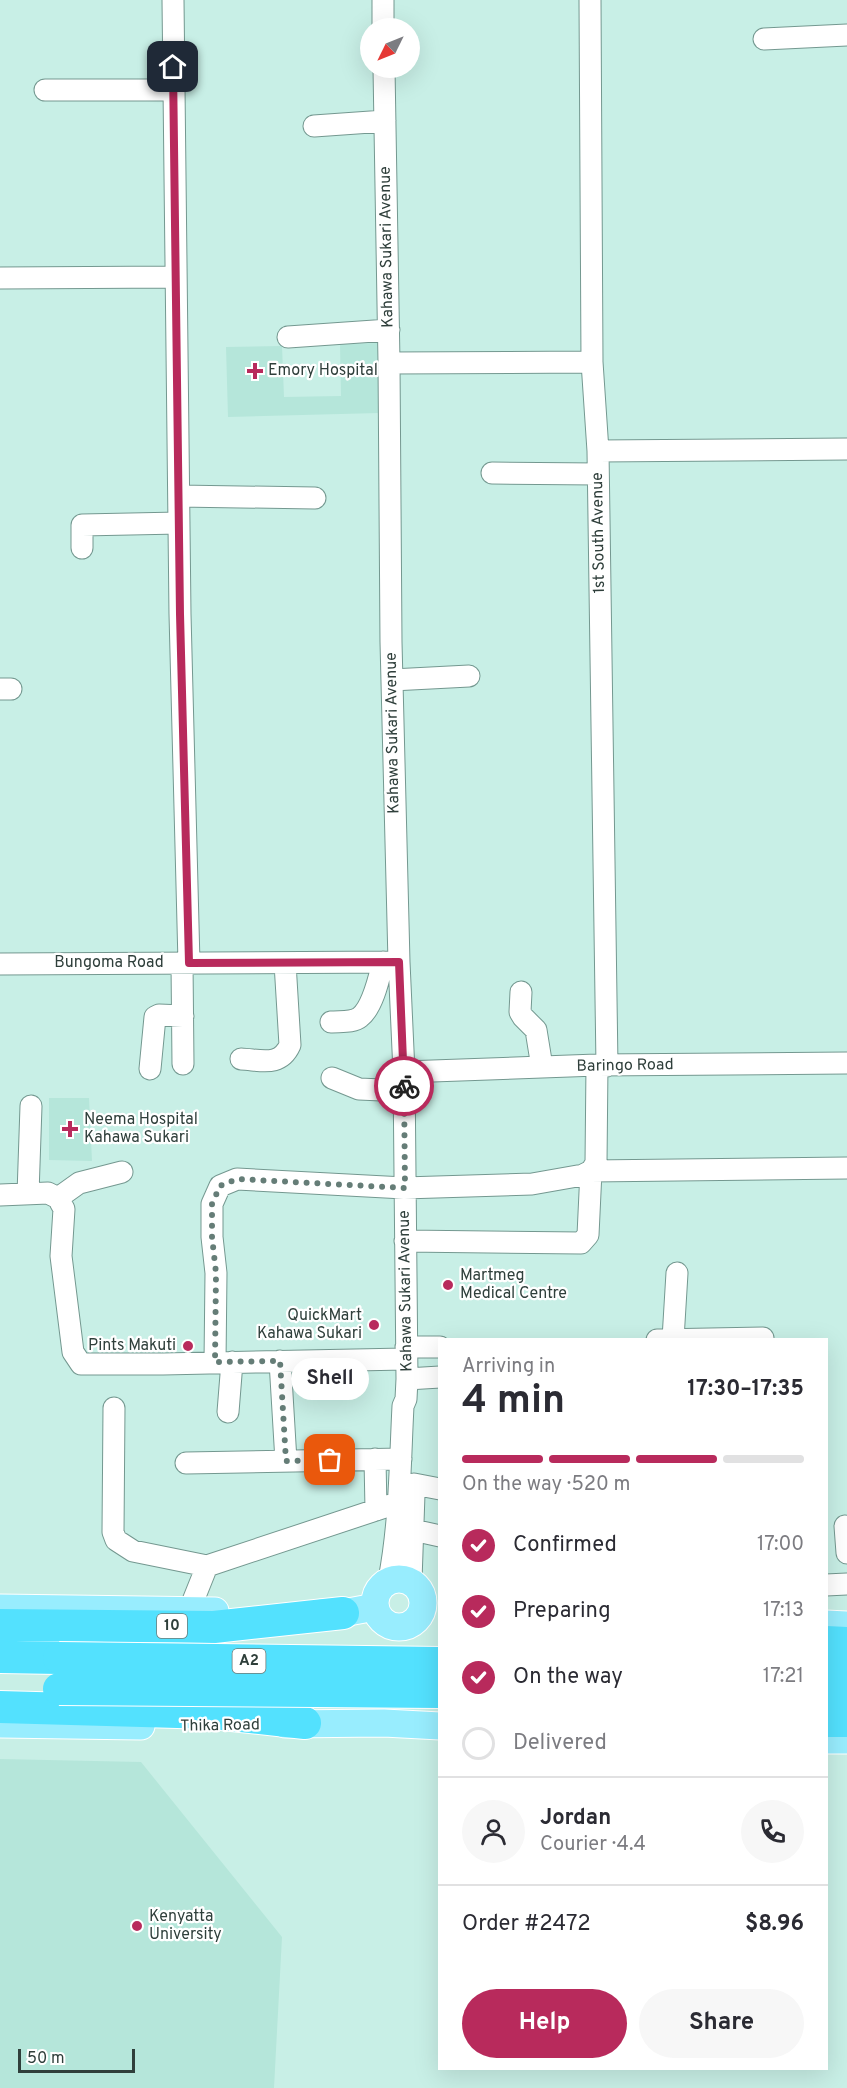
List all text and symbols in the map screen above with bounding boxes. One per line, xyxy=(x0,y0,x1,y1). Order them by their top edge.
north arrow xyxy=(360,18,420,78)
map controls xyxy=(360,18,420,78)
pin xyxy=(147,41,198,92)
icon: home xyxy=(156,50,189,83)
street label: Kahawa Sukari Avenue xyxy=(376,166,398,328)
place label: Emory Hospital xyxy=(268,361,378,381)
marker: Emory Hospital xyxy=(246,362,264,380)
street label: 1st South Avenue xyxy=(588,472,610,594)
street label: Kahawa Sukari Avenue xyxy=(382,652,404,814)
street label: Bungoma Road xyxy=(54,953,164,973)
street label: Baringo Road xyxy=(576,1055,674,1077)
courier xyxy=(374,1056,434,1116)
icon: bike xyxy=(388,1070,421,1103)
place label: Neema Hospital Kahawa Sukari xyxy=(84,1110,198,1148)
marker: Neema Hospital Kahawa Sukari xyxy=(61,1120,79,1138)
street label: Kahawa Sukari Avenue xyxy=(395,1210,417,1372)
place label: Martmeg Medical Centre xyxy=(460,1266,567,1304)
marker: Martmeg Medical Centre xyxy=(441,1278,455,1292)
place label: QuickMart Kahawa Sukari xyxy=(257,1306,362,1344)
marker: QuickMart Kahawa Sukari xyxy=(367,1318,381,1332)
place label: Pints Makuti xyxy=(88,1336,176,1356)
marker: Pints Makuti xyxy=(181,1339,195,1353)
text: Arriving in xyxy=(462,1354,555,1380)
callout: Shell xyxy=(291,1358,369,1400)
text: Shell xyxy=(307,1366,354,1392)
text: 17:30–17:35 xyxy=(687,1376,804,1403)
text: 4 min xyxy=(462,1378,565,1427)
pin xyxy=(304,1434,355,1485)
icon: bag xyxy=(313,1443,346,1476)
text: On the way · 520 m xyxy=(462,1472,630,1498)
icon: check xyxy=(462,1529,495,1562)
text: Confirmed xyxy=(513,1532,617,1559)
text: 17:00 xyxy=(757,1532,804,1558)
icon: check xyxy=(462,1595,495,1628)
text: Preparing xyxy=(513,1598,611,1625)
text: 17:13 xyxy=(763,1598,804,1624)
road number: 10 xyxy=(157,1614,187,1638)
road number: A2 xyxy=(232,1649,266,1673)
icon: check xyxy=(462,1661,495,1694)
text: On the way xyxy=(513,1664,623,1691)
text: 17:21 xyxy=(763,1664,804,1690)
street label: Thika Road xyxy=(180,1715,260,1737)
text: Delivered xyxy=(513,1730,607,1757)
button: person xyxy=(462,1800,525,1863)
button: phone xyxy=(741,1800,804,1863)
text: Jordan xyxy=(540,1805,611,1832)
text: Courier · 4.4 xyxy=(540,1832,646,1858)
place label: Kenyatta University xyxy=(149,1907,222,1945)
text: Order #2472 xyxy=(462,1911,591,1938)
text: $8.96 xyxy=(745,1911,804,1938)
marker: Kenyatta University xyxy=(130,1919,144,1933)
button: Help xyxy=(462,1989,627,2058)
button: Share xyxy=(639,1989,804,2058)
scale bar xyxy=(18,2046,135,2074)
text: 50 m xyxy=(27,2049,65,2069)

